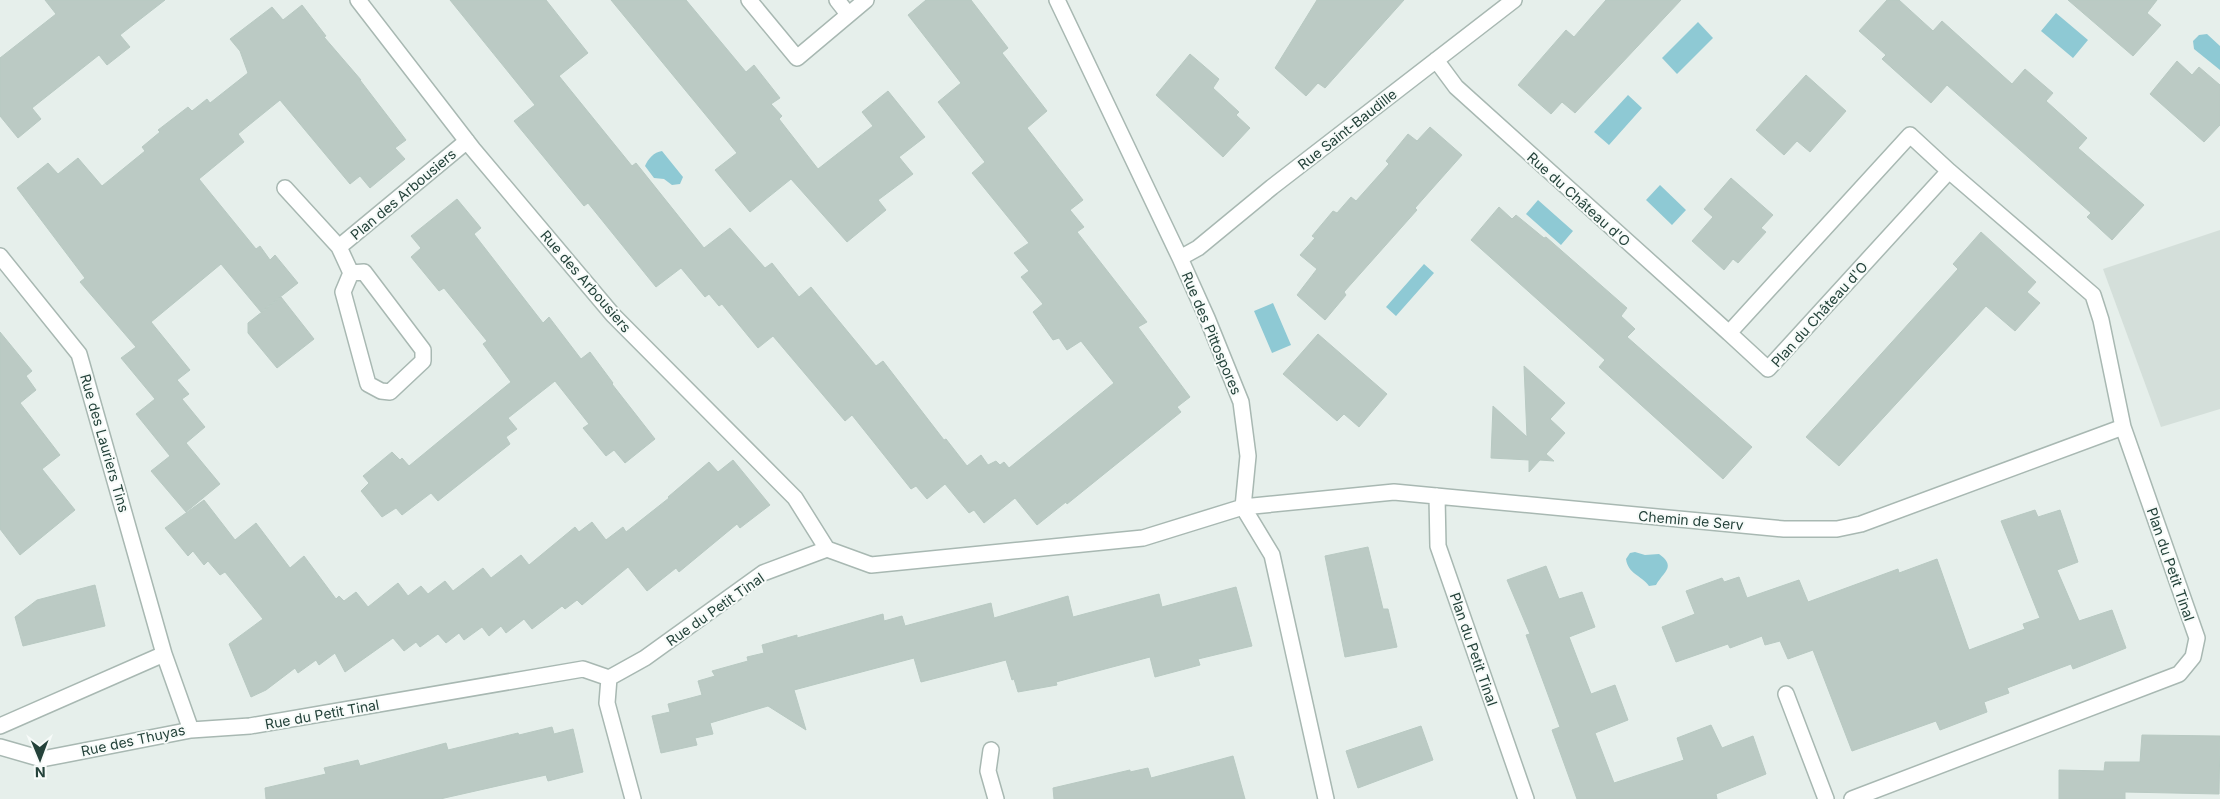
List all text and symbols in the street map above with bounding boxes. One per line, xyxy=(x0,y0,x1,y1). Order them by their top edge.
street label: Rue Saint-Baudille xyxy=(1294,85,1400,173)
street label: Plan des Arbousiers xyxy=(347,145,459,243)
street label: Rue du Château d'O xyxy=(1524,148,1634,250)
street label: Rue des Arbousiers xyxy=(537,227,635,335)
street label: Plan du Château d'O xyxy=(1767,258,1871,370)
street label: Rue des Pittospores xyxy=(1178,269,1246,397)
street label: Rue des Lauriers Tins xyxy=(77,372,133,514)
street label: Plan du Petit Tinal xyxy=(2144,505,2198,623)
street label: Chemin de Serv xyxy=(1638,507,1745,533)
street label: Rue du Petit Tinal xyxy=(663,569,767,649)
street label: Plan du Petit Tinal xyxy=(1447,590,1501,708)
street label: Rue du Petit Tinal xyxy=(264,696,380,732)
street label: Rue des Thuyas xyxy=(79,721,187,759)
north arrow xyxy=(15,734,65,784)
text: N xyxy=(35,764,46,781)

